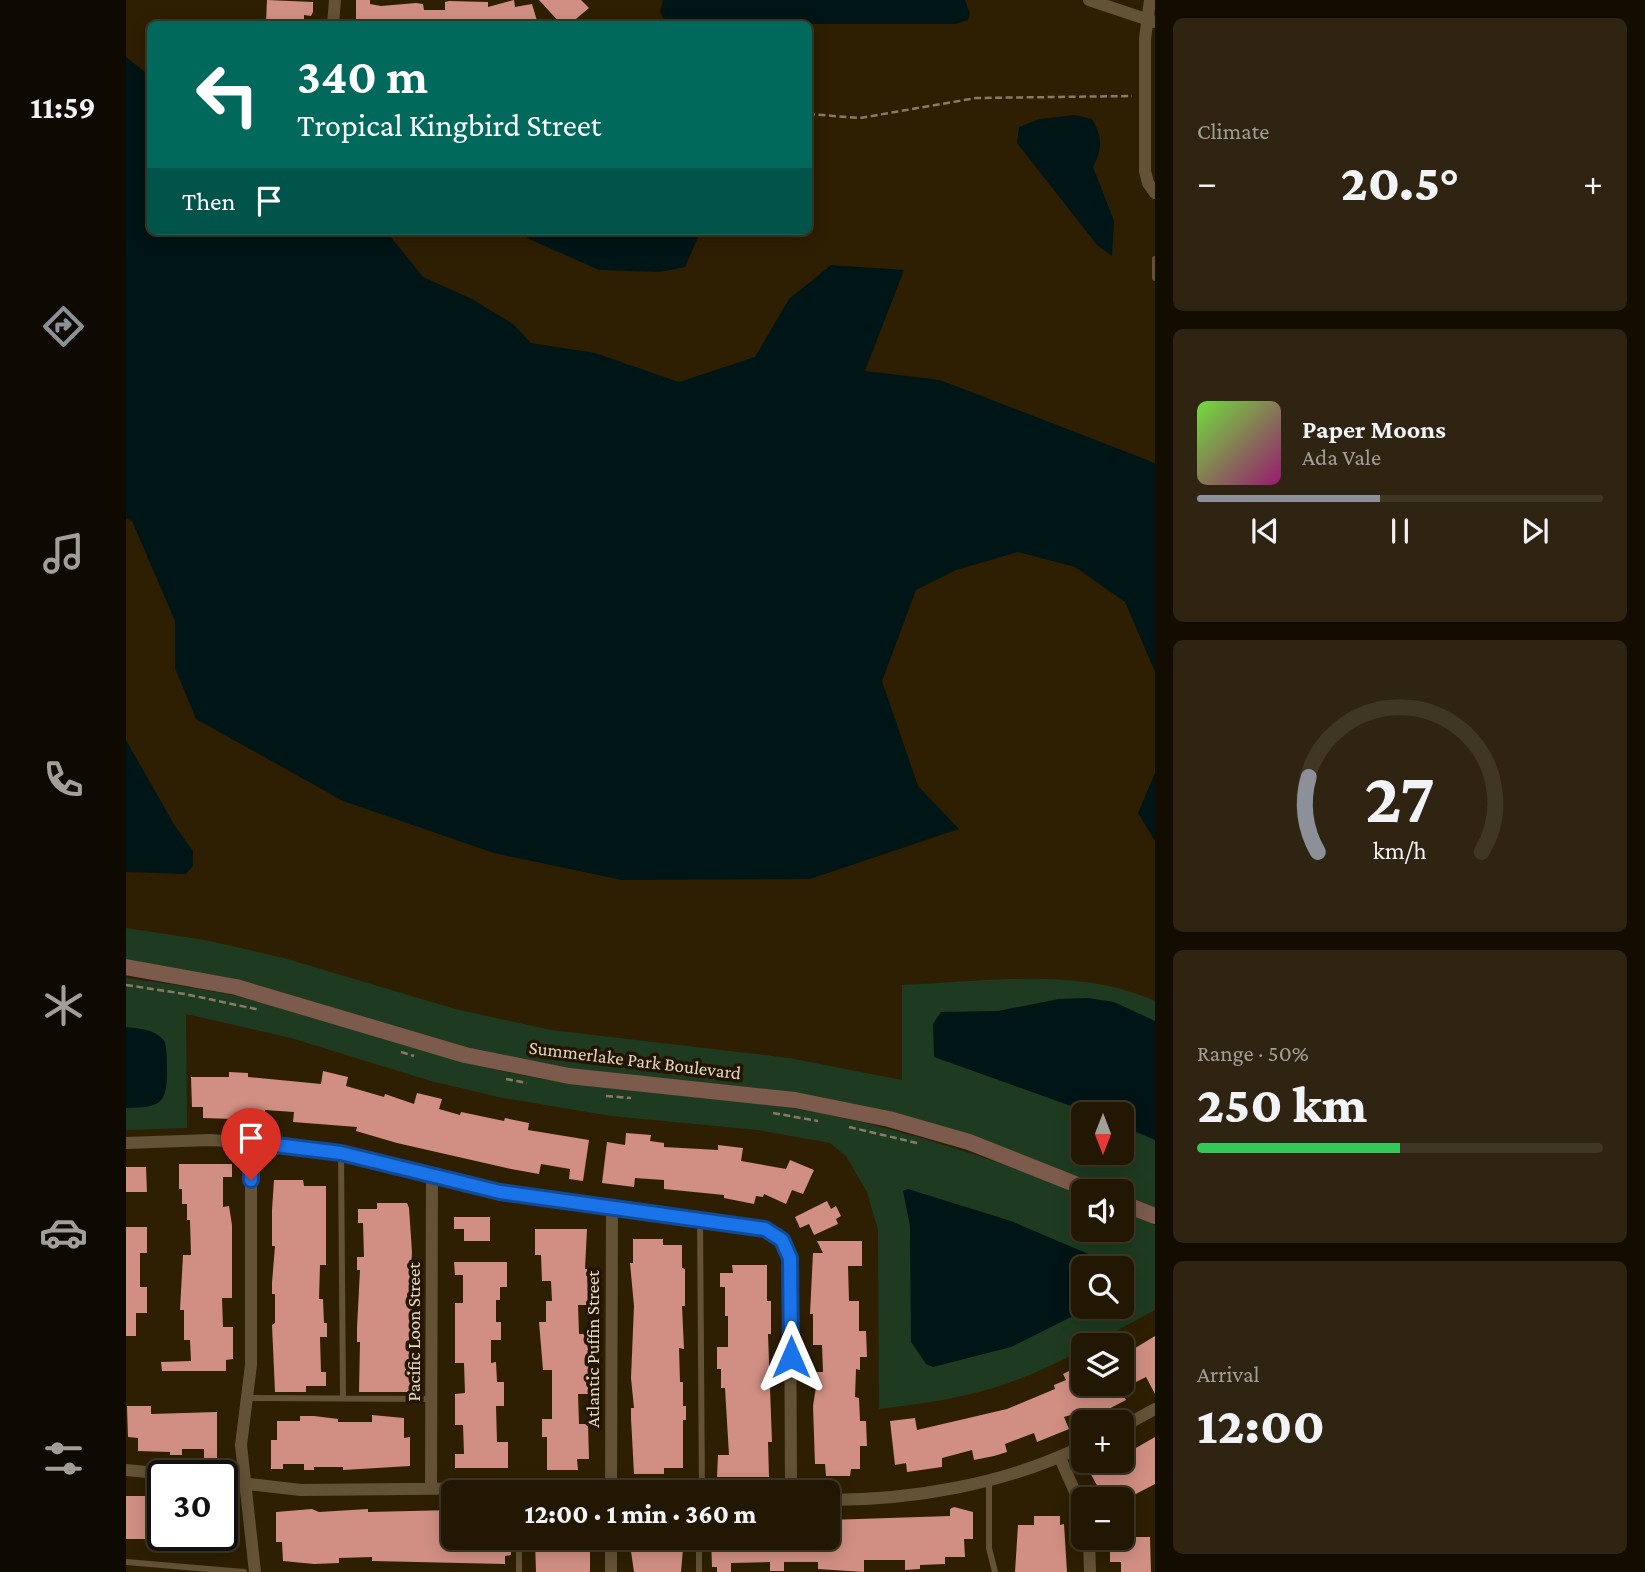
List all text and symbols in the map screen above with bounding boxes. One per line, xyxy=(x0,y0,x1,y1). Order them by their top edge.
icon: left xyxy=(182,49,273,140)
text: 340 m xyxy=(297,49,428,104)
text: 11:59 xyxy=(30,89,96,125)
text: Tropical Kingbird Street xyxy=(297,107,601,143)
text: Climate xyxy=(1197,118,1269,144)
text: 20.5° xyxy=(1340,153,1460,211)
text: − xyxy=(1197,161,1217,203)
text: + xyxy=(1583,161,1603,203)
icon: arrive xyxy=(250,182,288,220)
text: Then xyxy=(182,187,236,216)
icon: directions xyxy=(39,302,88,351)
text: Paper Moons xyxy=(1302,415,1446,444)
text: Ada Vale xyxy=(1302,444,1381,470)
icon: previous xyxy=(1246,512,1284,550)
icon: pause xyxy=(1381,512,1419,550)
icon: next xyxy=(1516,512,1554,550)
icon: music xyxy=(39,529,88,578)
icon: phone xyxy=(39,755,88,804)
text: 27 xyxy=(1365,757,1435,838)
text: km/h xyxy=(1373,837,1427,864)
icon: climate xyxy=(39,981,88,1030)
street label: Summerlake Park Boulevard xyxy=(528,1037,742,1083)
text: Range · 50% xyxy=(1197,1040,1309,1066)
text: 250 km xyxy=(1197,1075,1367,1133)
north arrow xyxy=(1071,1102,1134,1166)
map controls xyxy=(1071,1102,1134,1550)
pin xyxy=(221,1108,281,1180)
icon: arrive xyxy=(232,1119,270,1157)
button: sound xyxy=(1071,1179,1134,1242)
icon: car xyxy=(39,1208,88,1257)
button: search xyxy=(1071,1256,1134,1319)
street label: Pacific Loon Street xyxy=(403,1262,424,1402)
street label: Atlantic Puffin Street xyxy=(582,1270,603,1428)
position arrow xyxy=(754,1320,828,1394)
button: layers xyxy=(1071,1333,1134,1396)
text: Arrival xyxy=(1197,1361,1260,1387)
text: 12:00 xyxy=(1197,1396,1325,1454)
button: + xyxy=(1071,1410,1134,1473)
icon: filters xyxy=(39,1434,88,1483)
speed limit sign: 30 xyxy=(147,1460,238,1551)
button: − xyxy=(1071,1487,1134,1550)
text: 12:00 · 1 min · 360 m xyxy=(525,1500,756,1529)

